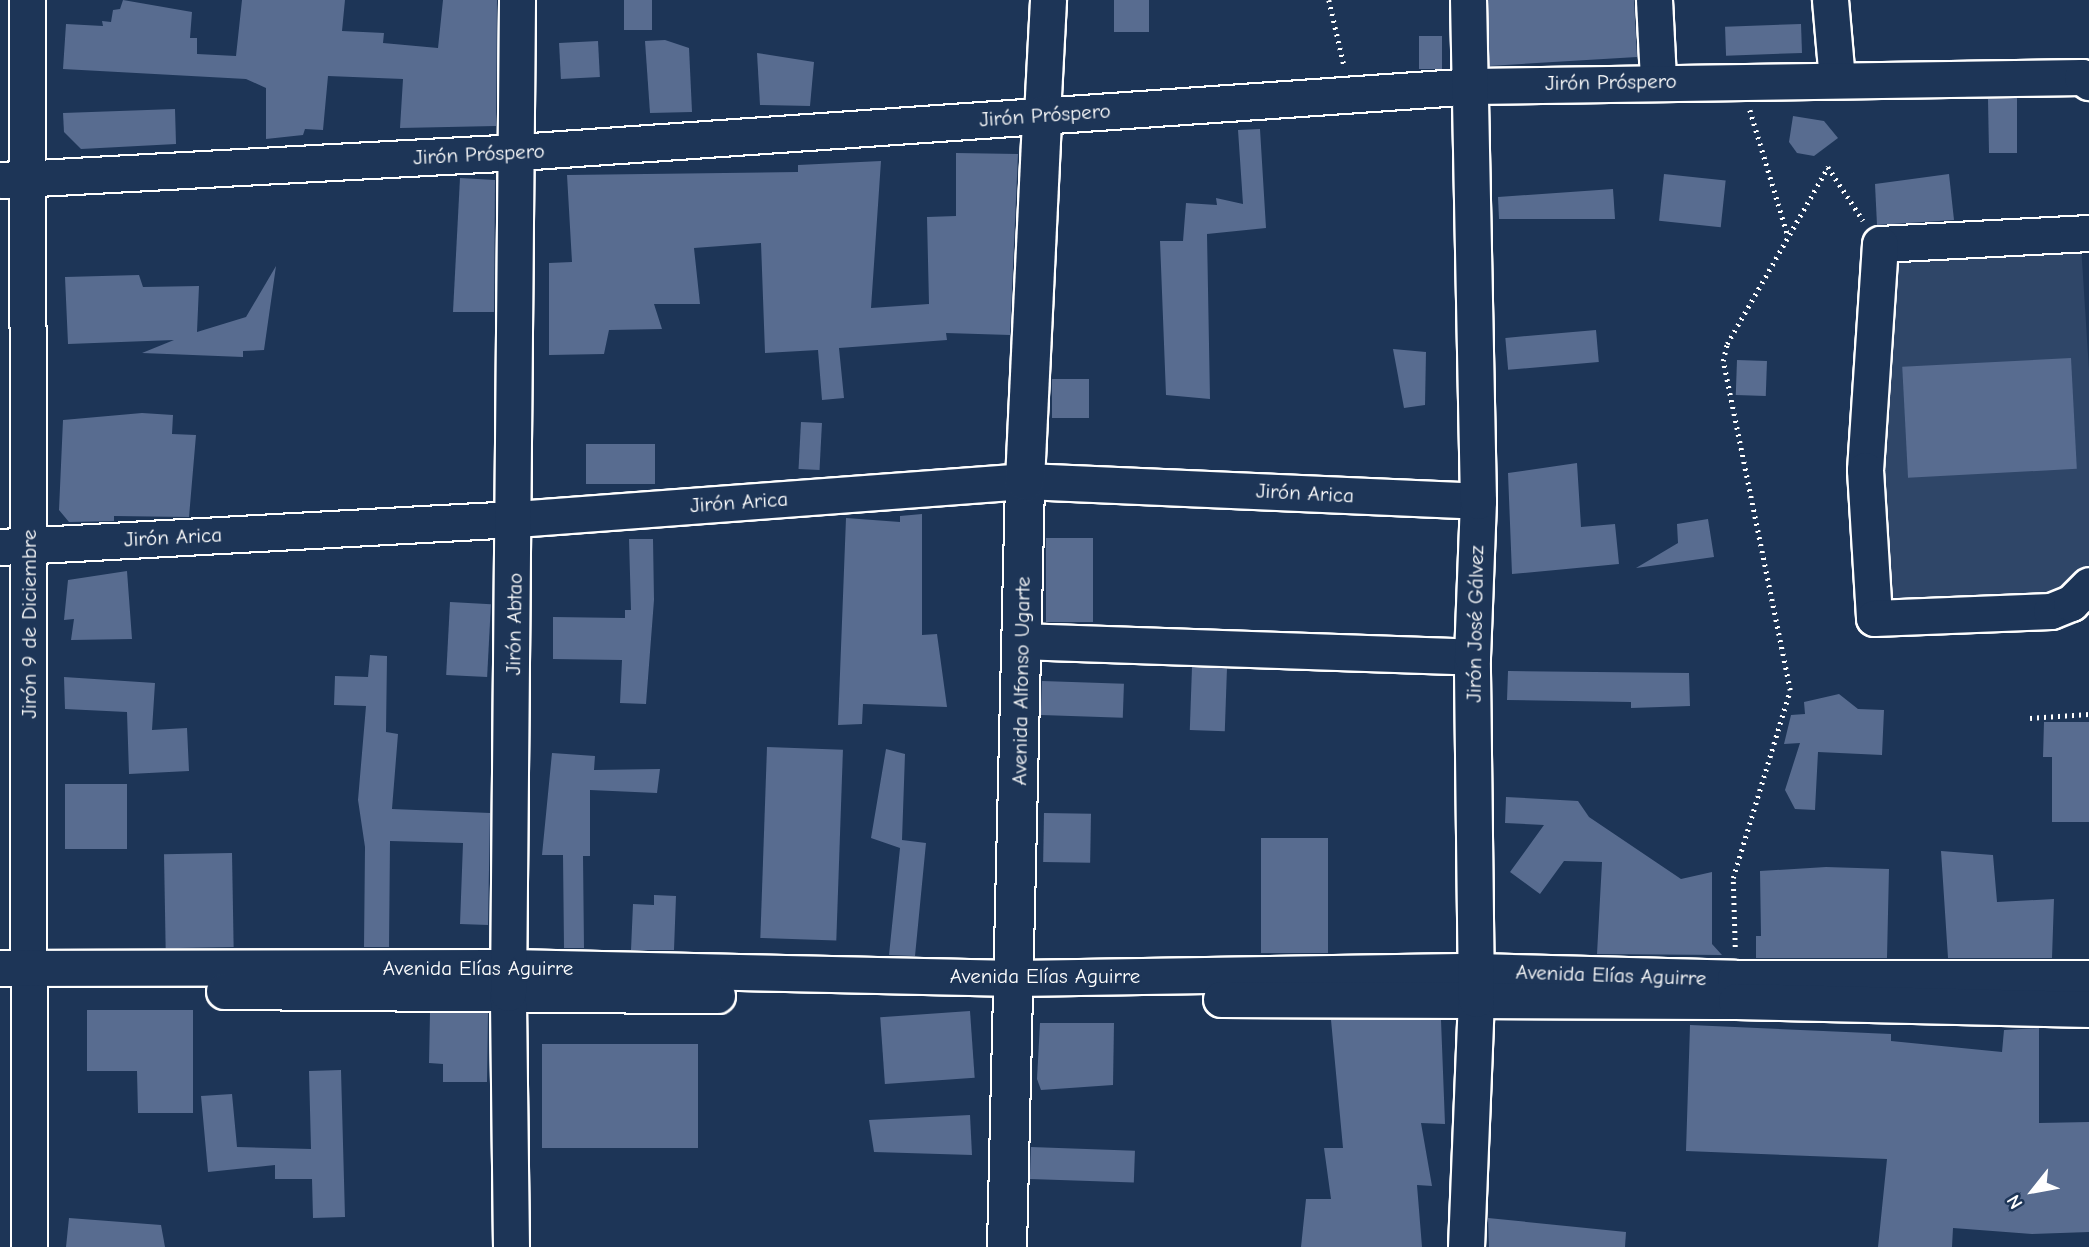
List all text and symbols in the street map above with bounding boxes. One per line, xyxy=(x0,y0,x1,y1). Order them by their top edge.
street label: Jirón Próspero xyxy=(1545,68,1677,96)
street label: Jirón Próspero xyxy=(978,98,1112,132)
street label: Jirón Próspero xyxy=(413,138,545,170)
street label: Jirón Arica xyxy=(1255,478,1355,508)
street label: Jirón Arica xyxy=(689,486,789,518)
street label: Jirón Arica xyxy=(123,522,223,552)
street label: Jirón 9 de Diciembre xyxy=(16,529,42,719)
street label: Jirón José Gálvez xyxy=(1461,545,1489,703)
street label: Jirón Abtao xyxy=(501,573,527,675)
street label: Avenida Alfonso Ugarte xyxy=(1007,576,1035,786)
street label: Avenida Elías Aguirre xyxy=(383,955,573,981)
street label: Avenida Elías Aguirre xyxy=(1515,959,1707,991)
street label: Avenida Elías Aguirre xyxy=(950,963,1140,989)
north arrow xyxy=(1998,1156,2068,1226)
text: N xyxy=(2002,1191,2028,1213)

